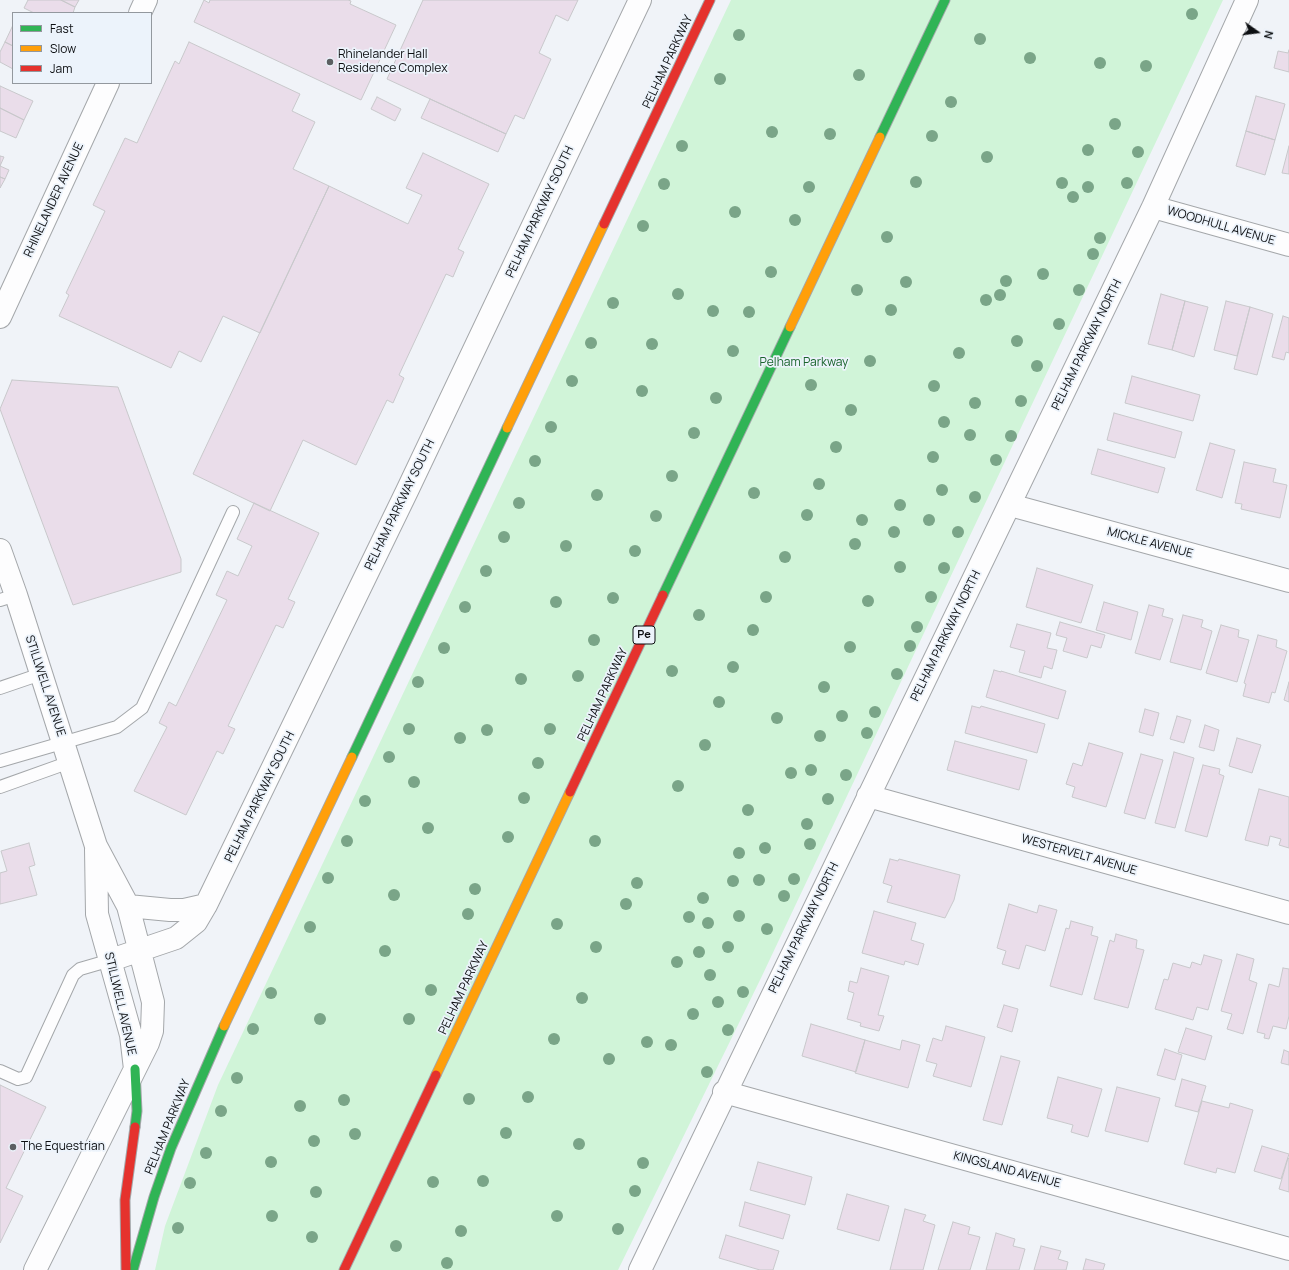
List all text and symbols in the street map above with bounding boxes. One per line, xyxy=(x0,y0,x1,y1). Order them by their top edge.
legend xyxy=(12,12,152,84)
north arrow xyxy=(1237,12,1277,52)
street label: PELHAM PARKWAY xyxy=(640,13,696,111)
text: Fast xyxy=(50,20,74,37)
text: N xyxy=(1261,29,1277,41)
text: Slow xyxy=(50,40,76,57)
place label: Rhinelander Hall Residence Complex xyxy=(338,48,447,76)
marker: Rhinelander Hall Residence Complex xyxy=(325,57,335,67)
text: Jam xyxy=(50,60,72,77)
street label: RHINELANDER AVENUE xyxy=(21,140,87,260)
street label: PELHAM PARKWAY SOUTH xyxy=(503,144,577,280)
street label: WOODHULL AVENUE xyxy=(1165,204,1277,248)
street label: PELHAM PARKWAY NORTH xyxy=(1049,277,1125,413)
park label: Pelham Parkway xyxy=(760,356,848,370)
street label: PELHAM PARKWAY SOUTH xyxy=(362,437,438,573)
street label: MICKLE AVENUE xyxy=(1105,525,1195,561)
street label: PELHAM PARKWAY NORTH xyxy=(908,568,984,704)
road number: Pe xyxy=(633,626,655,644)
street label: STILLWELL AVENUE xyxy=(22,634,68,738)
street label: PELHAM PARKWAY xyxy=(575,646,631,744)
street label: PELHAM PARKWAY SOUTH xyxy=(222,729,298,865)
street label: WESTERVELT AVENUE xyxy=(1020,832,1138,878)
street label: PELHAM PARKWAY NORTH xyxy=(766,860,842,996)
street label: PELHAM PARKWAY xyxy=(436,939,492,1037)
street label: STILLWELL AVENUE xyxy=(101,951,139,1057)
street label: PELHAM PARKWAY xyxy=(142,1077,194,1177)
place label: The Equestrian xyxy=(21,1140,105,1154)
marker: The Equestrian xyxy=(8,1142,18,1152)
street label: KINGSLAND AVENUE xyxy=(952,1149,1062,1191)

